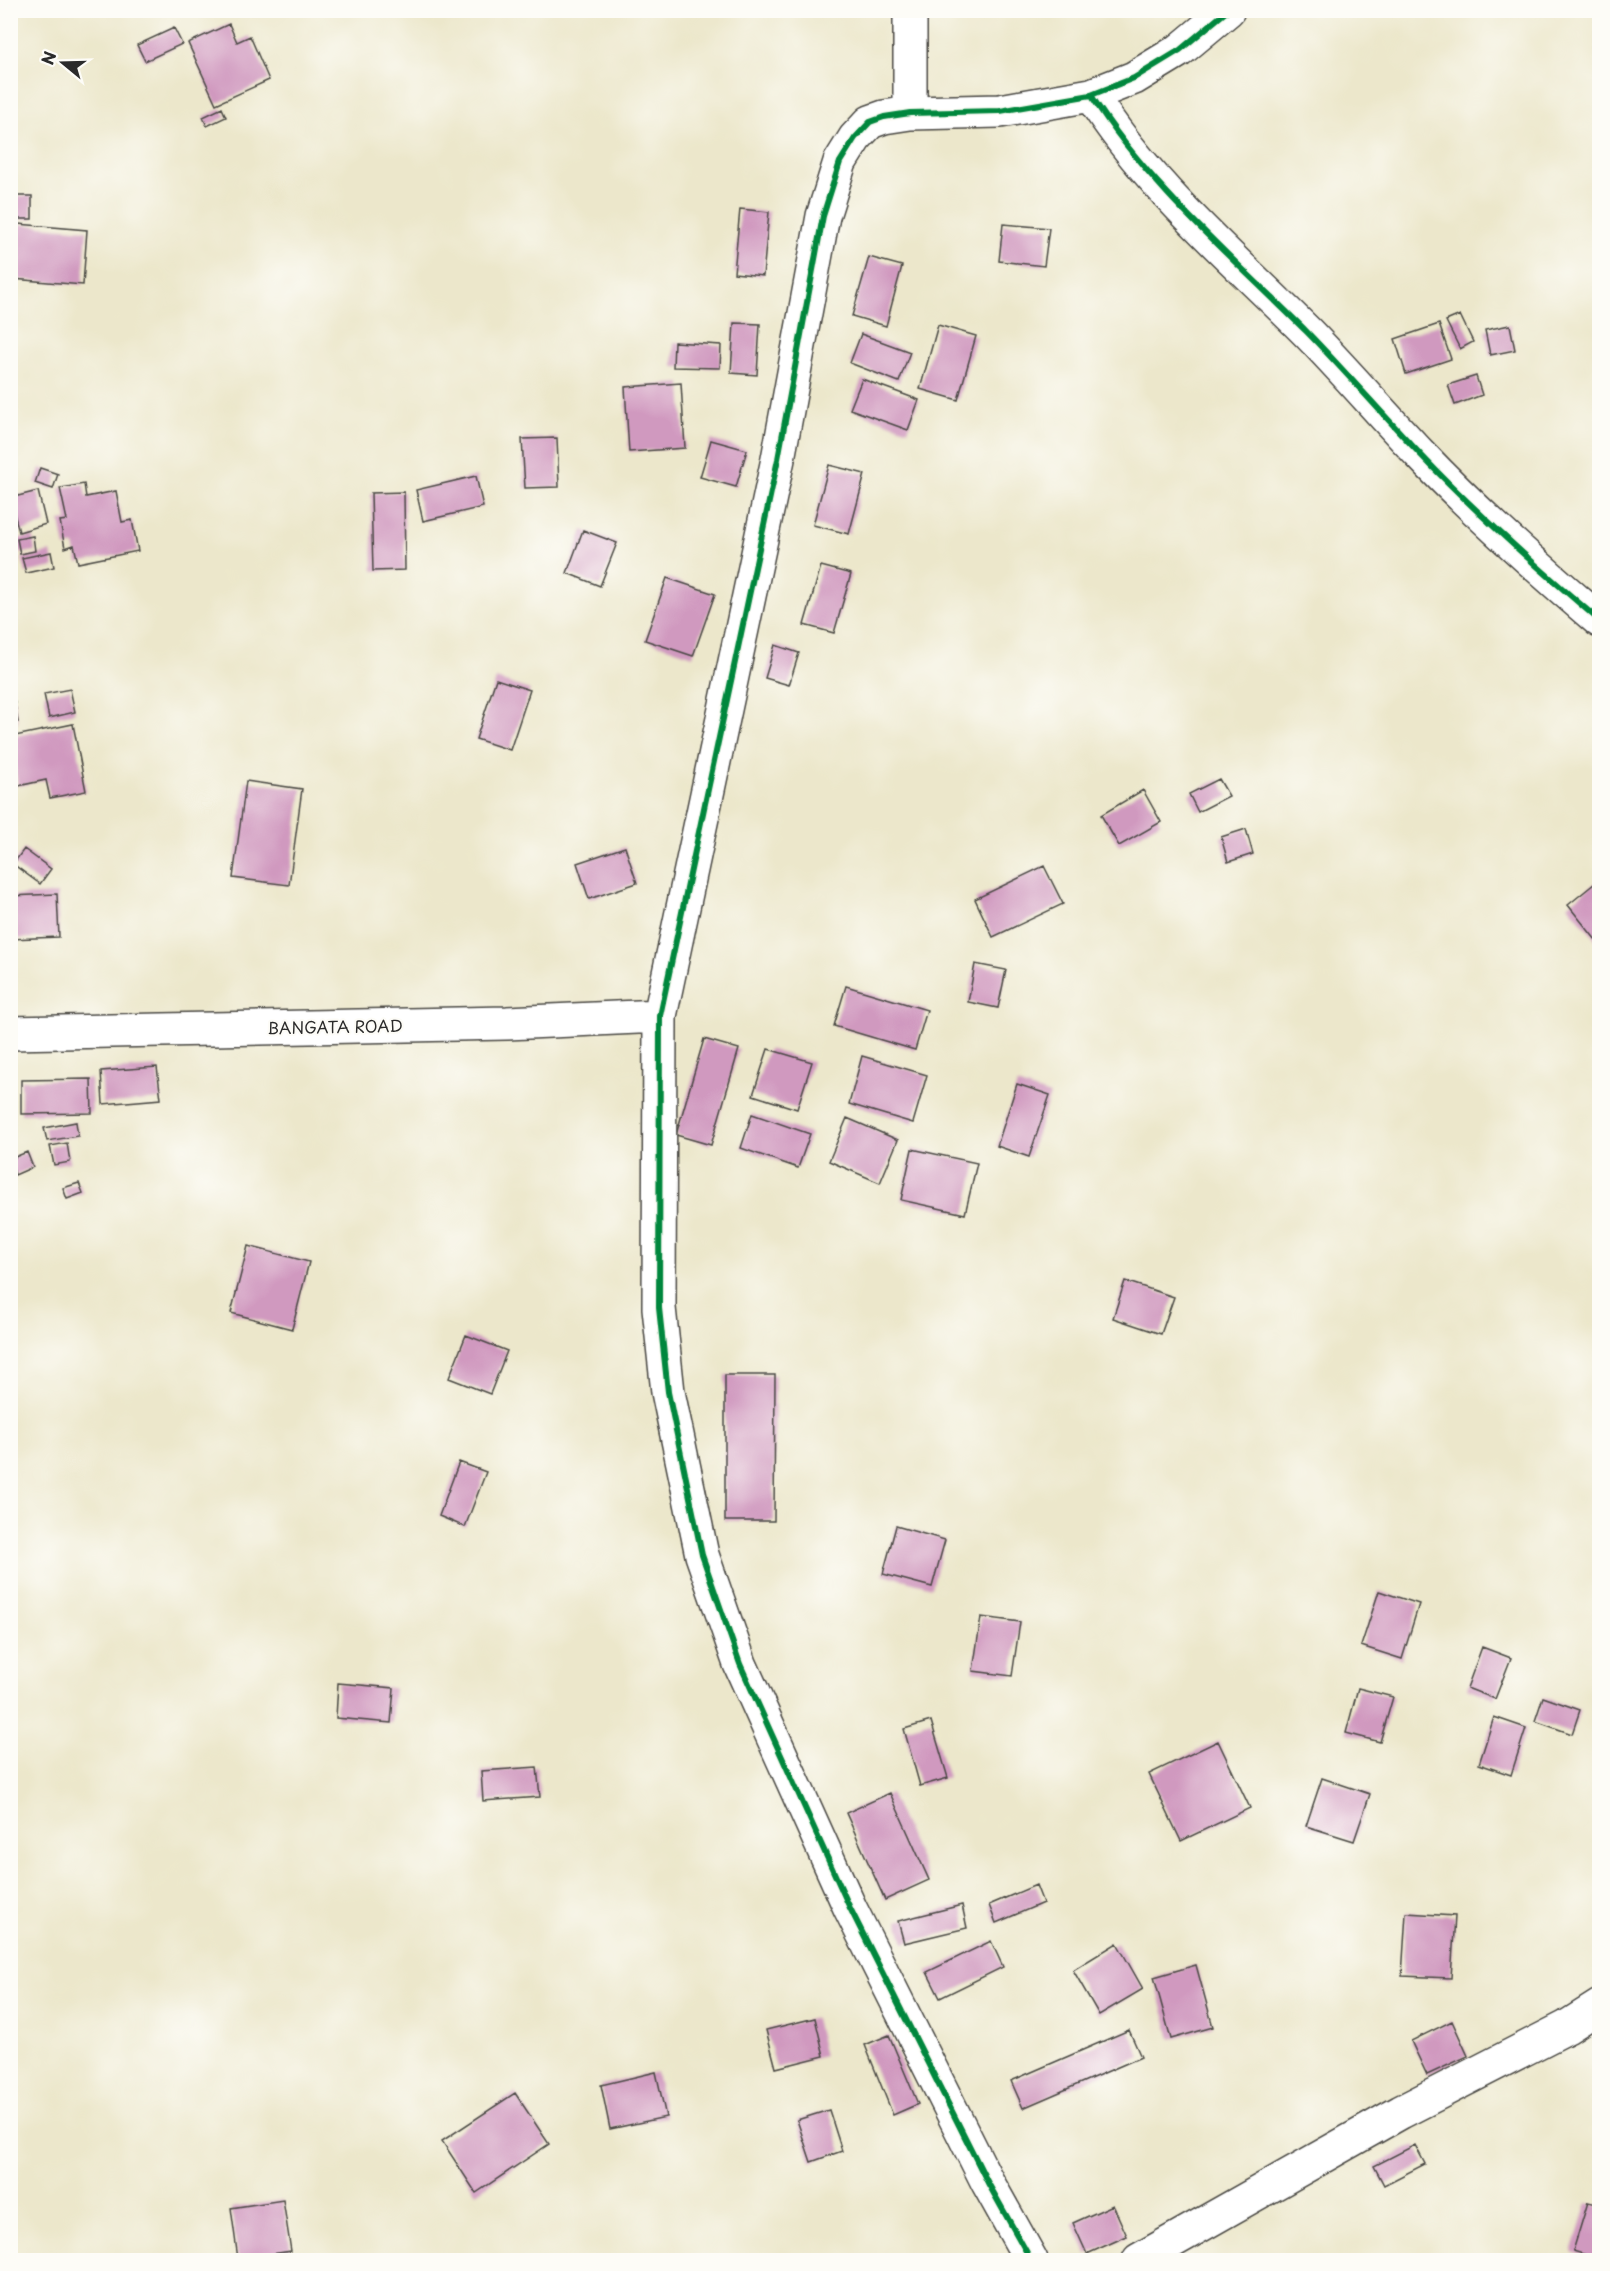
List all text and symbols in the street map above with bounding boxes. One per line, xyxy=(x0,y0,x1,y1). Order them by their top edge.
north arrow xyxy=(33,33,93,93)
text: N xyxy=(34,48,61,68)
street label: BANGATA ROAD xyxy=(267,1013,403,1039)

